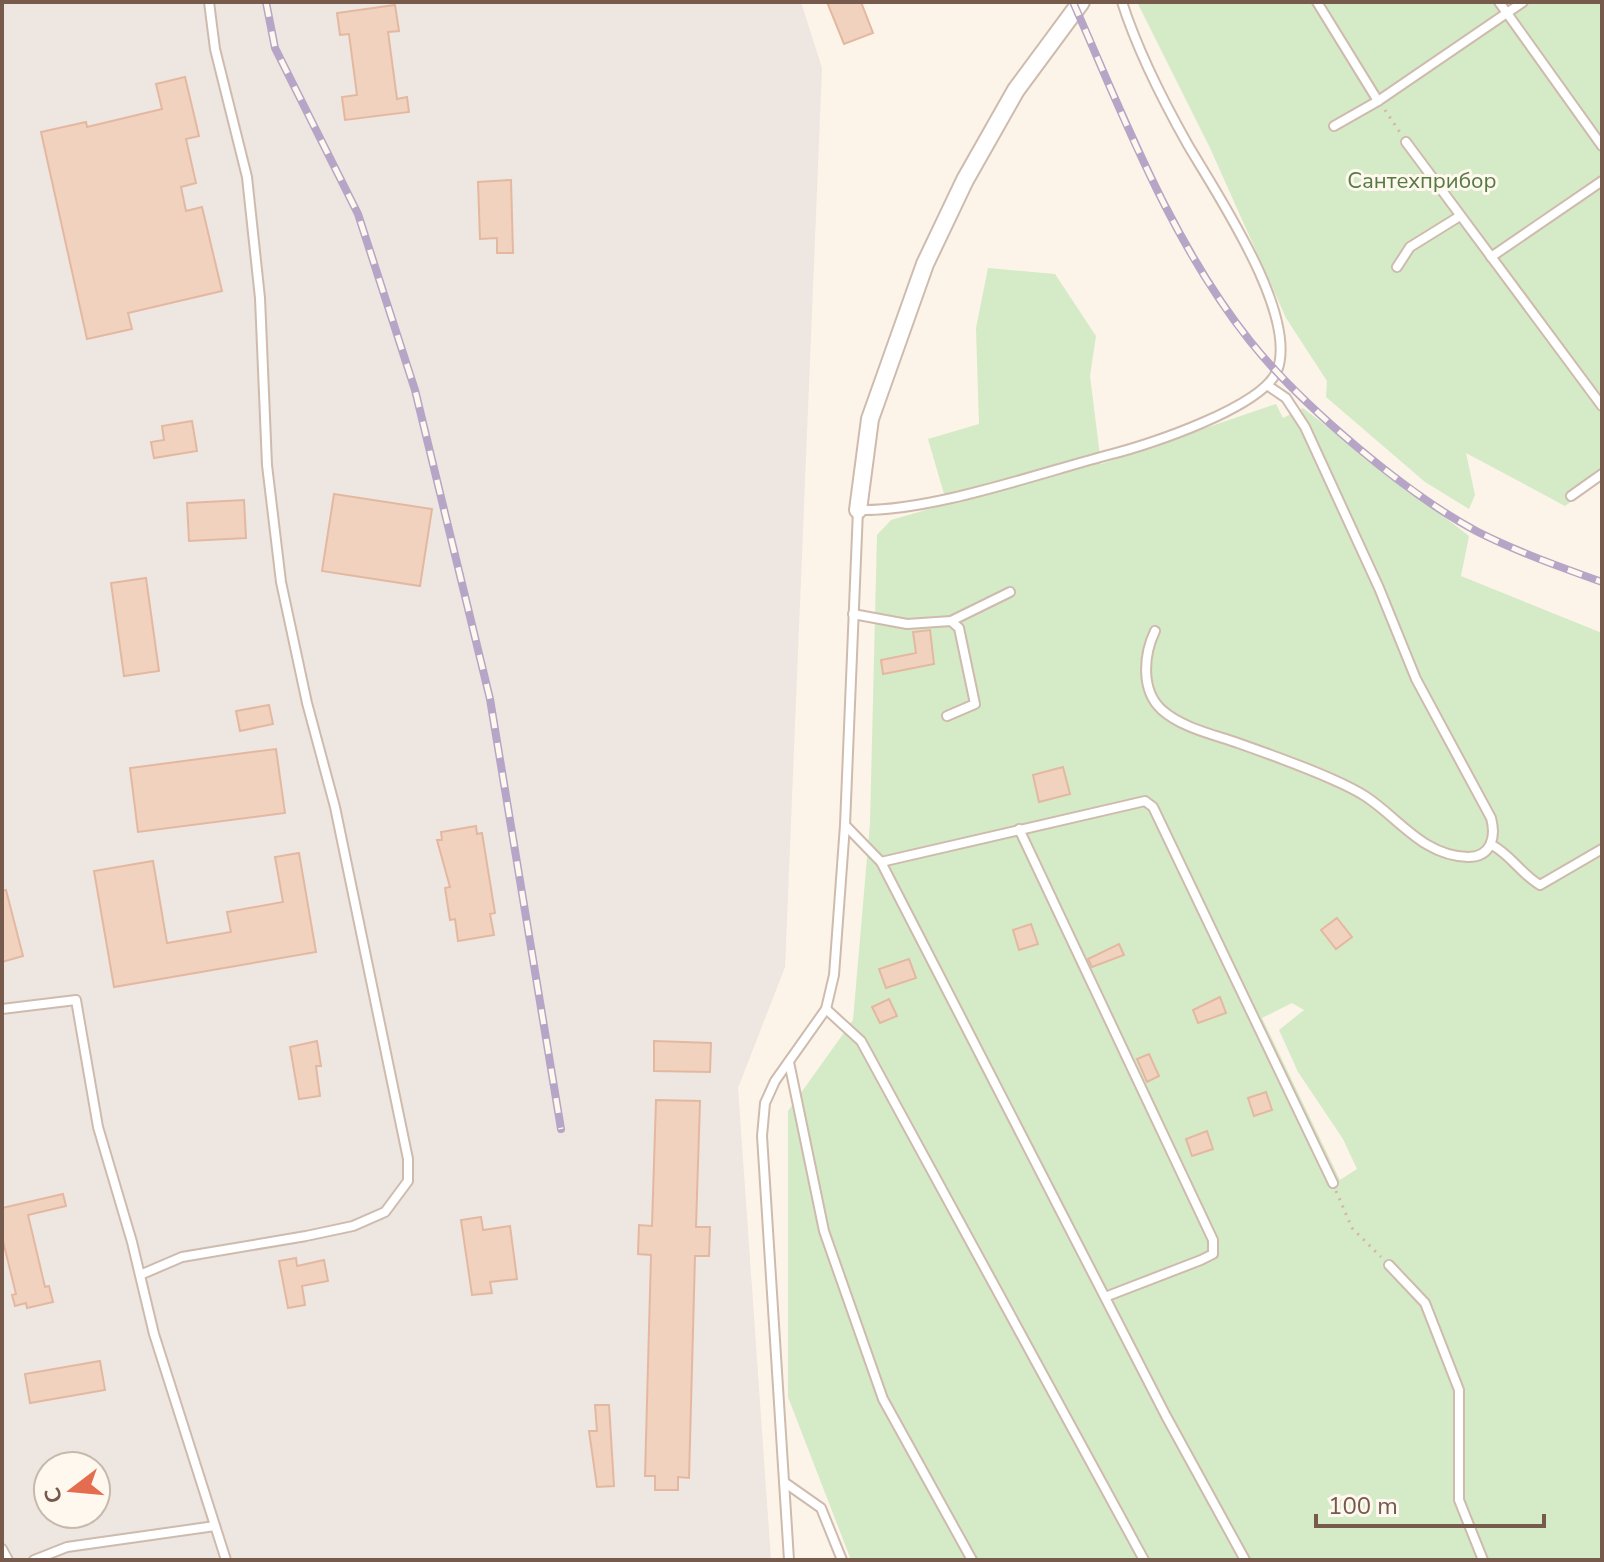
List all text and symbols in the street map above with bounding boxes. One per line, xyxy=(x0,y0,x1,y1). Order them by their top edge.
park label: Сантехприбор xyxy=(1347,166,1497,196)
north arrow xyxy=(32,1450,112,1530)
scale bar xyxy=(1316,1478,1544,1528)
text: С xyxy=(37,1484,70,1507)
text: 100 m xyxy=(1328,1490,1398,1522)

